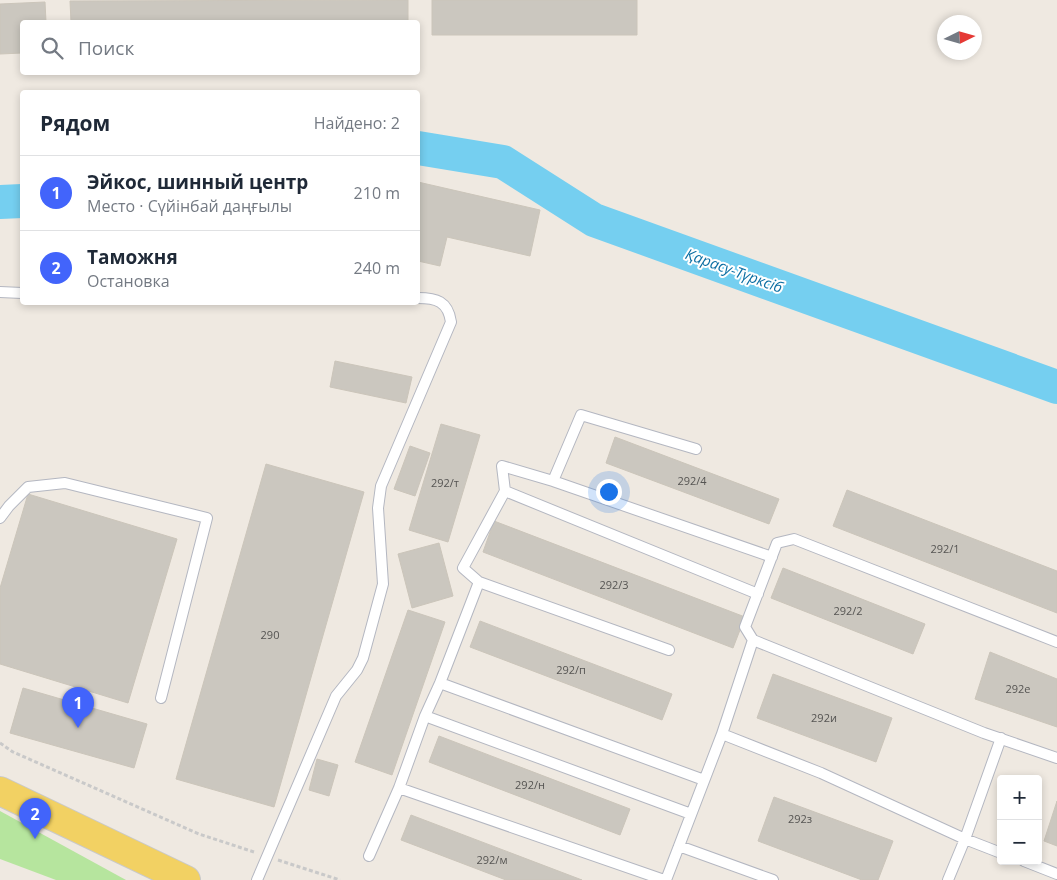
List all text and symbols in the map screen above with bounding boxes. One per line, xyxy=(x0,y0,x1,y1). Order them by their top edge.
north arrow xyxy=(937,15,982,60)
search box xyxy=(20,20,420,75)
icon: search xyxy=(38,34,66,62)
text: Поиск xyxy=(78,35,134,61)
text: Рядом xyxy=(40,109,110,137)
text: Найдено: 2 xyxy=(314,112,400,134)
text: Эйкос, шинный центр xyxy=(87,169,308,195)
text: 1 xyxy=(51,182,61,204)
text: 210 m xyxy=(354,182,400,204)
text: Место · Сүйінбай даңғылы xyxy=(87,195,292,217)
water label: Қарасу-Түрксіб xyxy=(683,243,786,297)
text: Таможня xyxy=(87,244,178,270)
text: 2 xyxy=(51,257,61,279)
text: 240 m xyxy=(354,257,400,279)
text: Остановка xyxy=(87,270,170,292)
house number: 292/4 xyxy=(677,473,707,488)
house number: 292/т xyxy=(431,475,459,490)
your location xyxy=(596,479,622,505)
house number: 292/1 xyxy=(930,541,960,556)
house number: 292/3 xyxy=(599,577,629,592)
house number: 292/2 xyxy=(833,603,863,618)
house number: 290 xyxy=(261,627,279,642)
house number: 292/п xyxy=(556,662,586,677)
house number: 292е xyxy=(1005,681,1031,696)
pin: 1 xyxy=(62,687,94,728)
house number: 292и xyxy=(811,710,837,725)
map controls xyxy=(997,775,1042,865)
button: + xyxy=(997,775,1042,820)
house number: 292/н xyxy=(515,777,545,792)
pin: 2 xyxy=(19,798,51,839)
house number: 292з xyxy=(788,811,812,826)
button: − xyxy=(997,820,1042,865)
house number: 292/м xyxy=(477,852,507,867)

